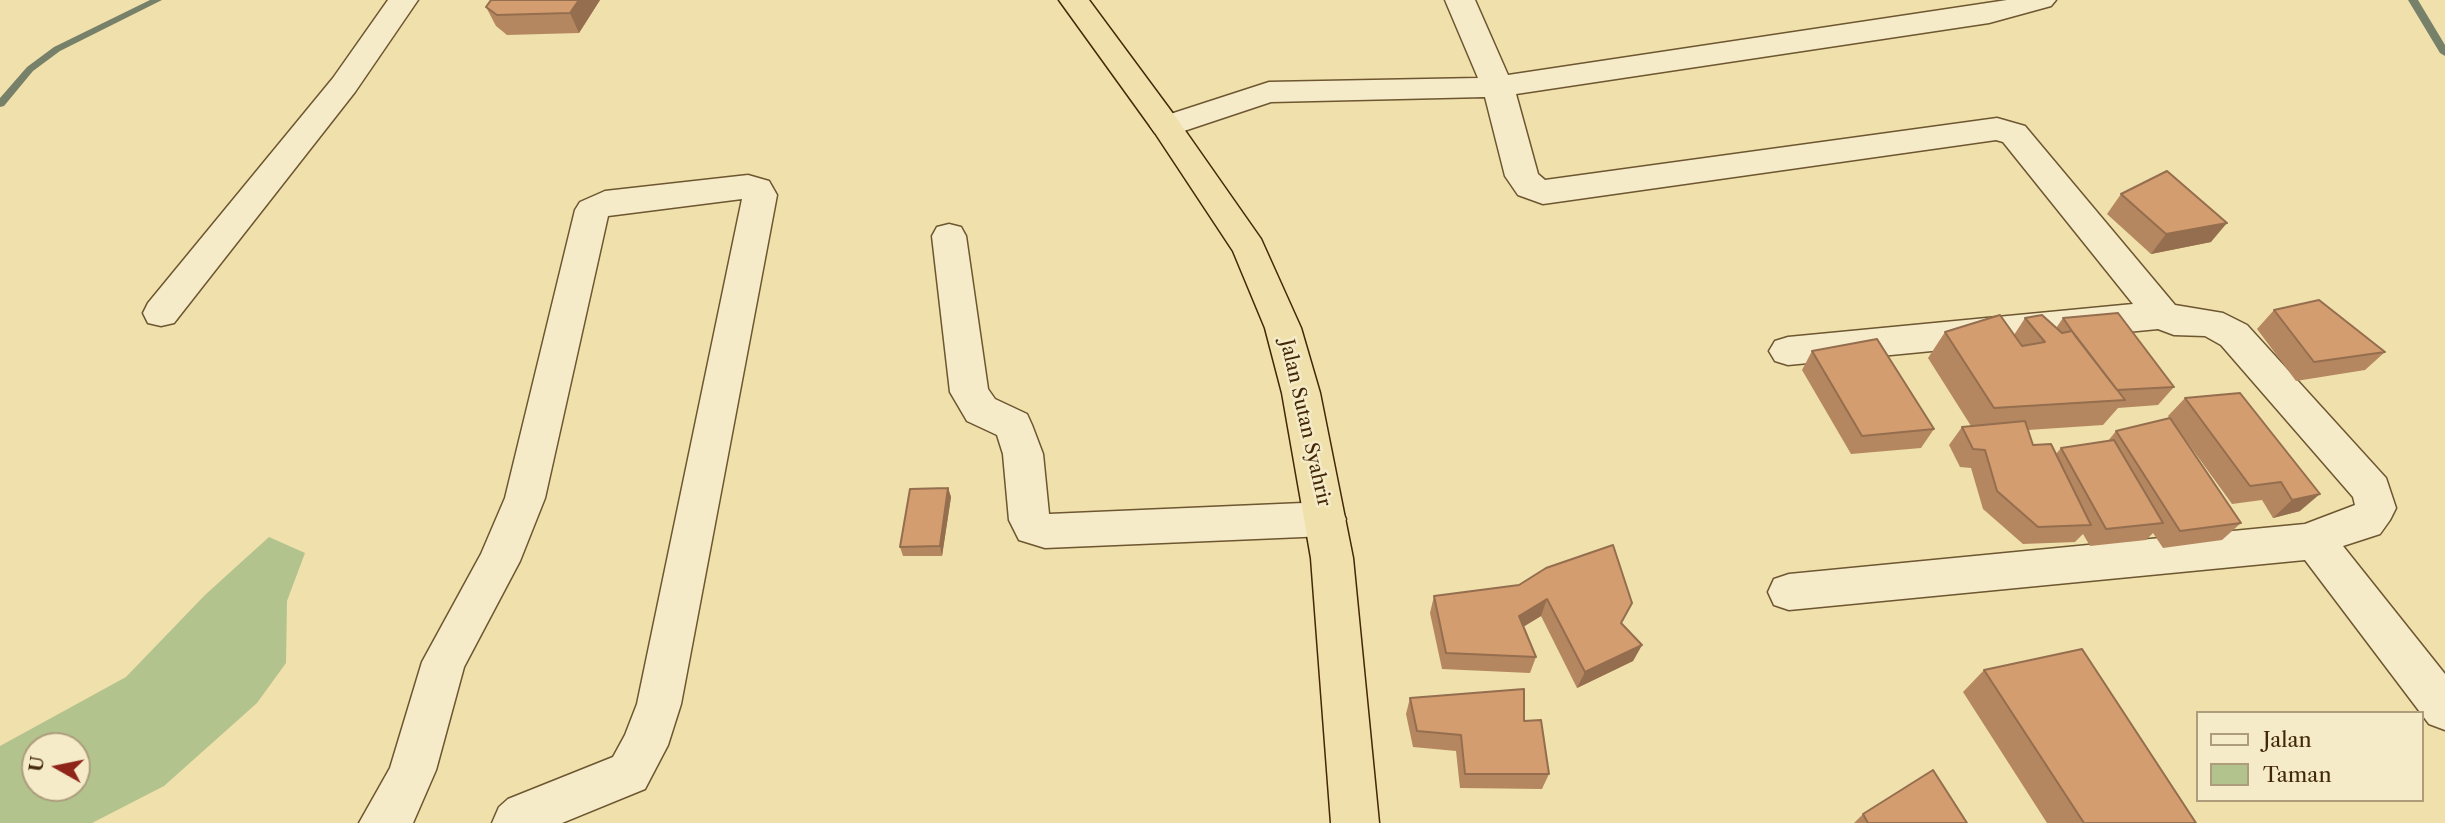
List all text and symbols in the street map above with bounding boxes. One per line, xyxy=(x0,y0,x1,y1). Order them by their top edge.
street label: Jalan Sutan Syahrir xyxy=(1275,337,1335,509)
legend xyxy=(2196,711,2424,802)
text: Jalan xyxy=(2263,727,2312,752)
north arrow xyxy=(21,732,91,802)
text: U xyxy=(24,755,49,773)
text: Taman xyxy=(2263,762,2332,787)

